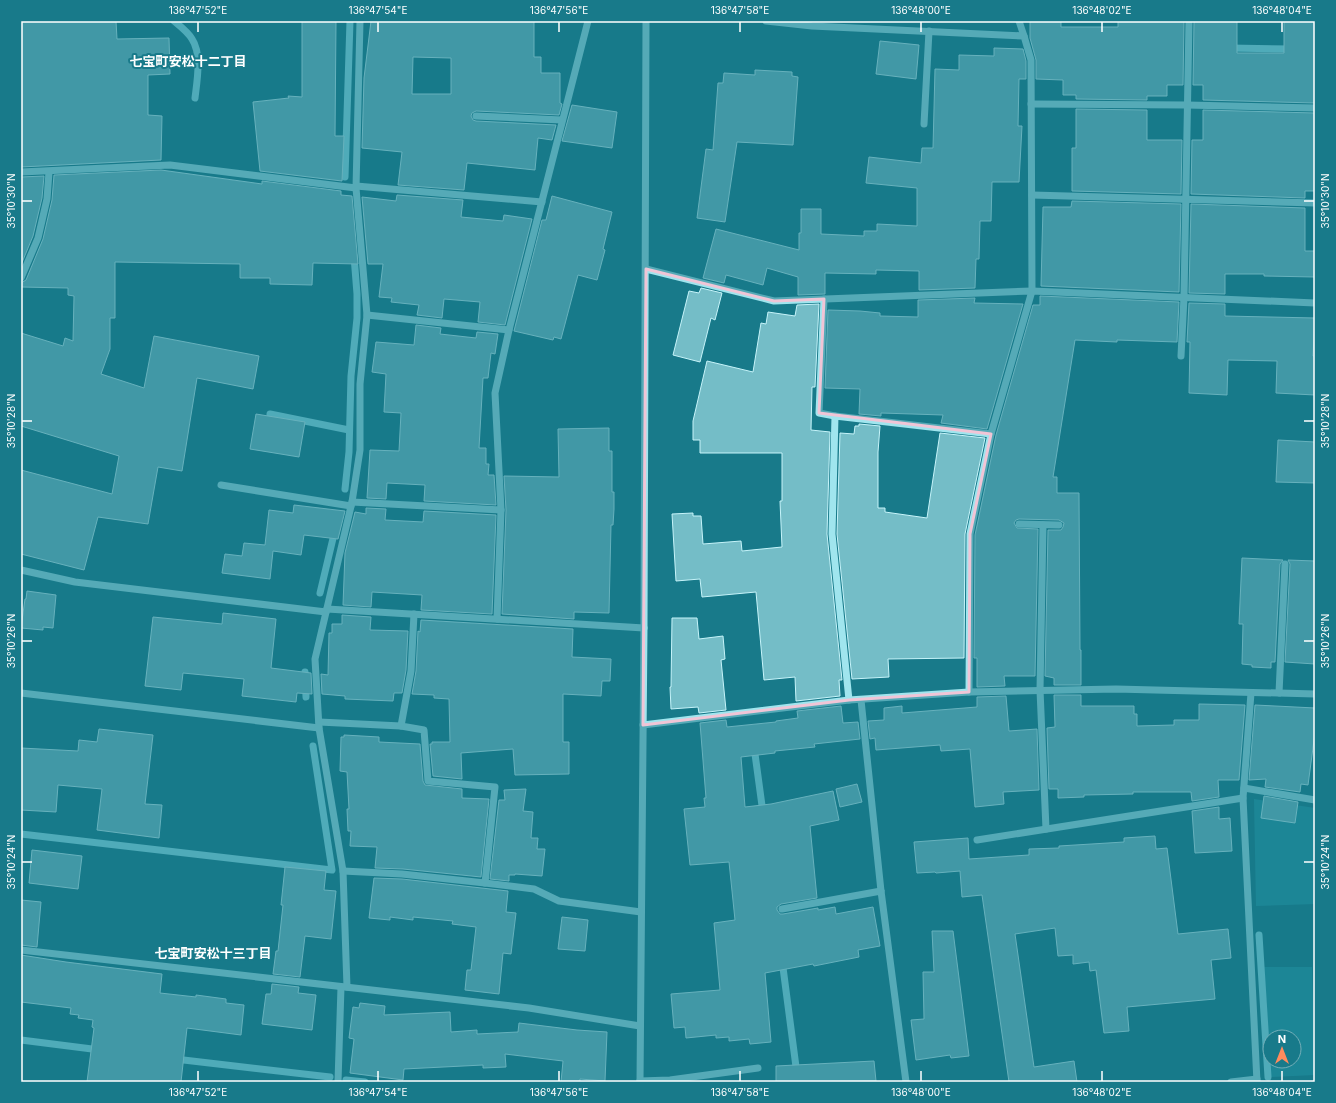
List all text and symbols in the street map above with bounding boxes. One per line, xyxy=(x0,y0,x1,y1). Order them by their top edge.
text: 136°47'52"E xyxy=(169,4,227,16)
text: 136°47'54"E xyxy=(349,4,407,16)
text: 136°47'56"E xyxy=(530,4,588,16)
text: 136°47'58"E xyxy=(711,4,769,16)
text: 136°48'00"E xyxy=(891,4,951,16)
text: 136°48'02"E xyxy=(1072,4,1132,16)
text: 136°48'04"E xyxy=(1252,4,1312,16)
district label: 七宝町安松十二丁目 xyxy=(129,53,247,69)
text: 35°10'30"N xyxy=(5,174,17,228)
text: 35°10'30"N xyxy=(1319,174,1331,228)
text: 35°10'28"N xyxy=(5,394,17,448)
text: 35°10'28"N xyxy=(1319,394,1331,448)
text: 35°10'26"N xyxy=(5,614,17,668)
text: 35°10'26"N xyxy=(1319,614,1331,668)
text: 35°10'24"N xyxy=(5,835,17,889)
text: 35°10'24"N xyxy=(1319,835,1331,889)
district label: 七宝町安松十三丁目 xyxy=(154,945,272,961)
north arrow xyxy=(1262,1029,1302,1069)
text: N xyxy=(1278,1032,1286,1046)
text: 136°47'52"E xyxy=(169,1086,227,1098)
text: 136°47'54"E xyxy=(349,1086,407,1098)
text: 136°47'56"E xyxy=(530,1086,588,1098)
text: 136°47'58"E xyxy=(711,1086,769,1098)
text: 136°48'00"E xyxy=(891,1086,951,1098)
text: 136°48'02"E xyxy=(1072,1086,1132,1098)
text: 136°48'04"E xyxy=(1252,1086,1312,1098)

